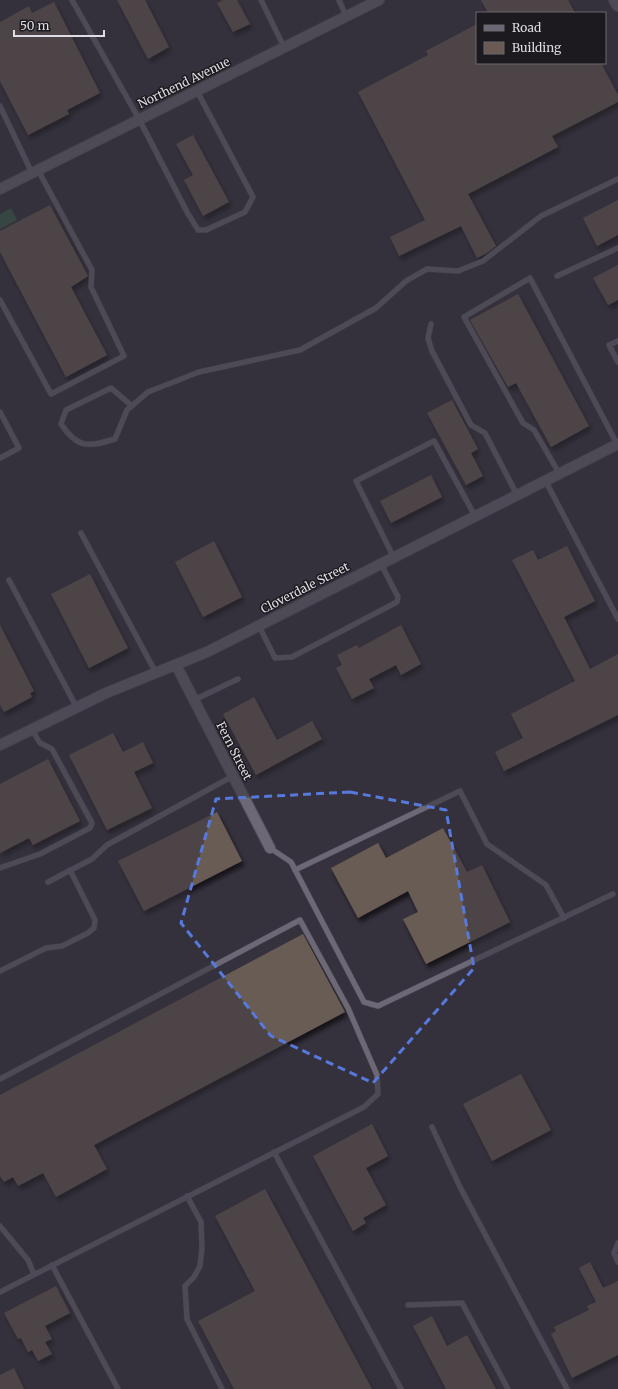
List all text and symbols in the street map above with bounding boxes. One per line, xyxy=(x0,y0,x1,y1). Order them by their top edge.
scale bar xyxy=(14,12,104,38)
legend xyxy=(476,12,606,64)
text: 50 m xyxy=(20,18,49,33)
text: Road xyxy=(512,20,541,35)
text: Building xyxy=(512,40,562,55)
street label: Northend Avenue xyxy=(135,54,232,111)
street label: Cloverdale Street xyxy=(258,559,352,616)
street label: Fern Street xyxy=(213,719,256,783)

